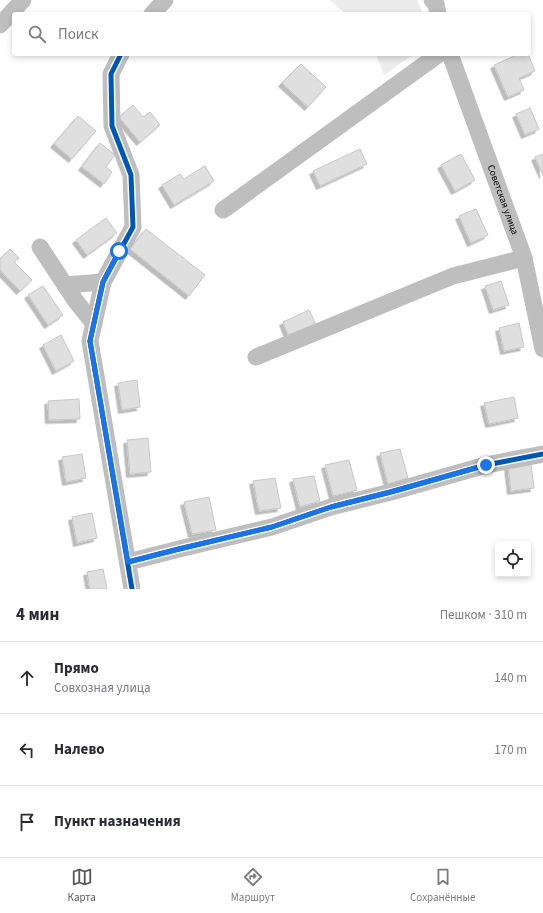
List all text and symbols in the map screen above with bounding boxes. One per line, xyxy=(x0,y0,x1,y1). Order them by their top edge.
search box xyxy=(12,12,531,56)
icon: search xyxy=(26,23,48,45)
text: Поиск xyxy=(58,24,99,45)
street label: Советская улица xyxy=(484,163,522,237)
route start xyxy=(110,242,128,260)
route end xyxy=(477,456,495,474)
map controls xyxy=(495,541,531,577)
button: locate xyxy=(495,541,531,577)
text: 4 мин xyxy=(16,603,59,627)
text: Пешком · 310 m xyxy=(440,606,527,624)
text: Прямо xyxy=(54,658,99,679)
icon: ahead xyxy=(16,667,38,689)
text: 140 m xyxy=(494,669,527,687)
text: Совхозная улица xyxy=(54,679,151,697)
icon: left xyxy=(16,739,38,761)
text: Налево xyxy=(54,739,105,760)
text: 170 m xyxy=(494,741,527,759)
icon: arrive xyxy=(16,811,38,833)
text: Пункт назначения xyxy=(54,811,181,832)
tab: Карта xyxy=(68,866,96,905)
tab: Маршрут xyxy=(231,866,275,905)
tab: Сохранённые xyxy=(410,866,475,905)

